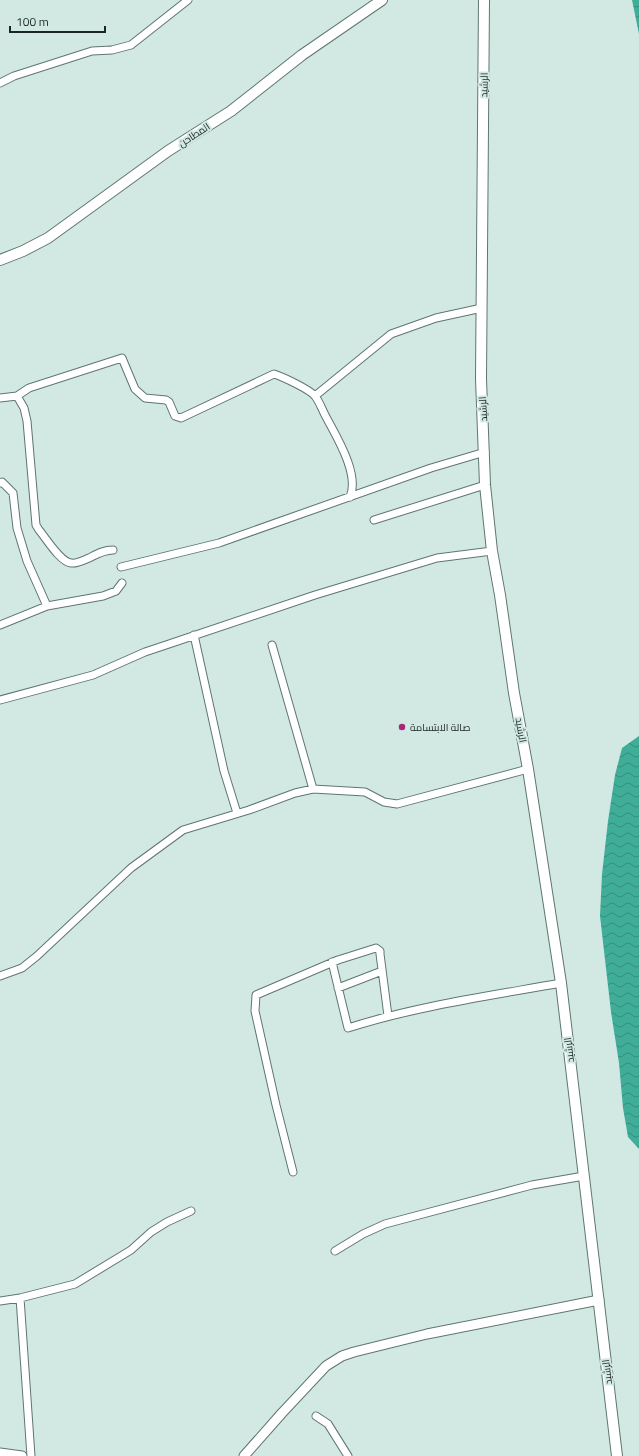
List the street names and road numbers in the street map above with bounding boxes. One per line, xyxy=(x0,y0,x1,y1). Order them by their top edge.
street label: الرشيد xyxy=(476,72,492,98)
street label: المطاحن xyxy=(175,119,213,151)
street label: الرشيد xyxy=(475,396,491,422)
street label: الرشيد xyxy=(511,716,531,744)
street label: الرشيد xyxy=(560,1037,578,1063)
street label: الرشيد xyxy=(598,1359,616,1385)

